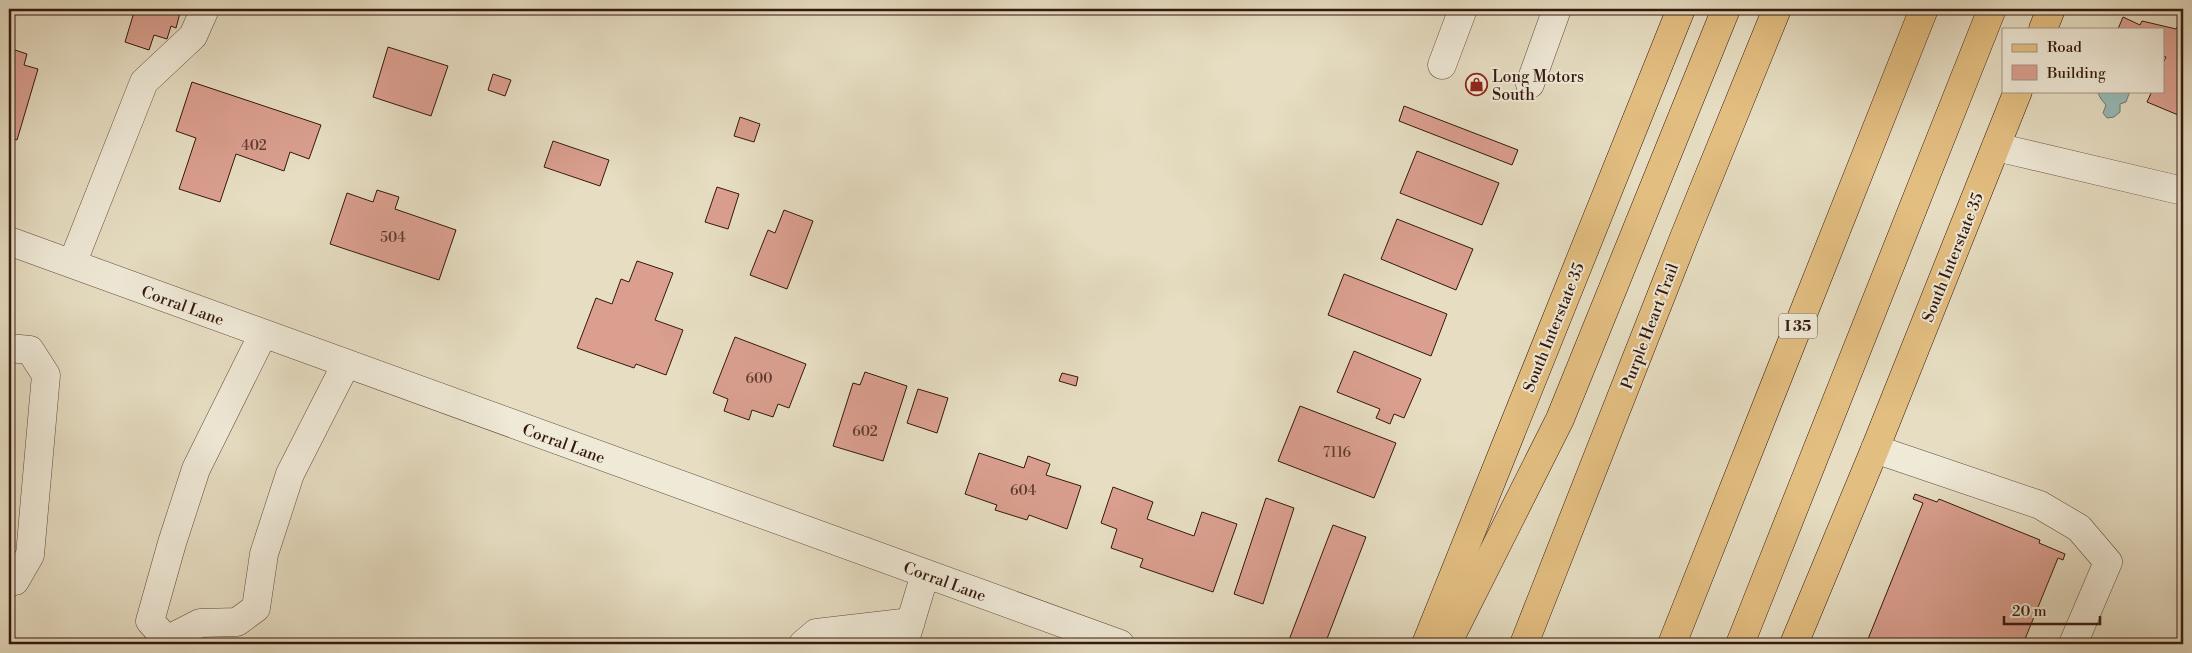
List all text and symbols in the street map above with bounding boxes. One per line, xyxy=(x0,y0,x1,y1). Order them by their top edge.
legend xyxy=(2002,28,2164,92)
text: Road xyxy=(2047,38,2082,57)
text: Building xyxy=(2046,64,2106,83)
place label: Long Motors South xyxy=(1492,67,1584,105)
shop icon: Long Motors South xyxy=(1464,73,1488,97)
house number: 402 xyxy=(241,137,267,155)
street label: South Interstate 35 xyxy=(1918,190,1988,325)
house number: 504 xyxy=(380,229,406,247)
street label: South Interstate 35 xyxy=(1519,260,1589,395)
street label: Purple Heart Trail xyxy=(1617,260,1683,392)
street label: Corral Lane xyxy=(139,282,227,330)
road number: I 35 xyxy=(1779,314,1817,338)
house number: 600 xyxy=(745,370,773,388)
street label: Corral Lane xyxy=(520,420,608,468)
house number: 602 xyxy=(852,423,878,441)
house number: 7116 xyxy=(1323,444,1352,462)
house number: 604 xyxy=(1010,482,1036,500)
street label: Corral Lane xyxy=(901,558,989,606)
scale bar xyxy=(2004,593,2101,625)
text: 20 m xyxy=(2012,602,2047,621)

